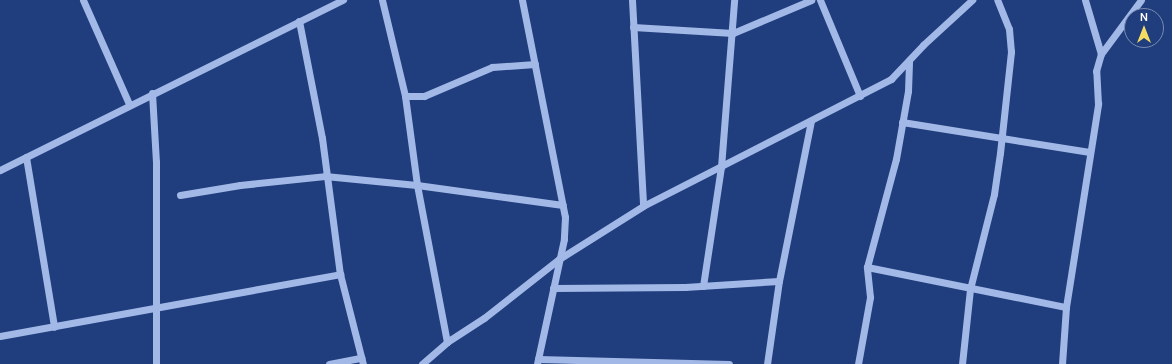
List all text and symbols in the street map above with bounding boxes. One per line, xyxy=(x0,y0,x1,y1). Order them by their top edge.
north arrow xyxy=(1124,8,1164,48)
text: N xyxy=(1140,9,1148,24)

